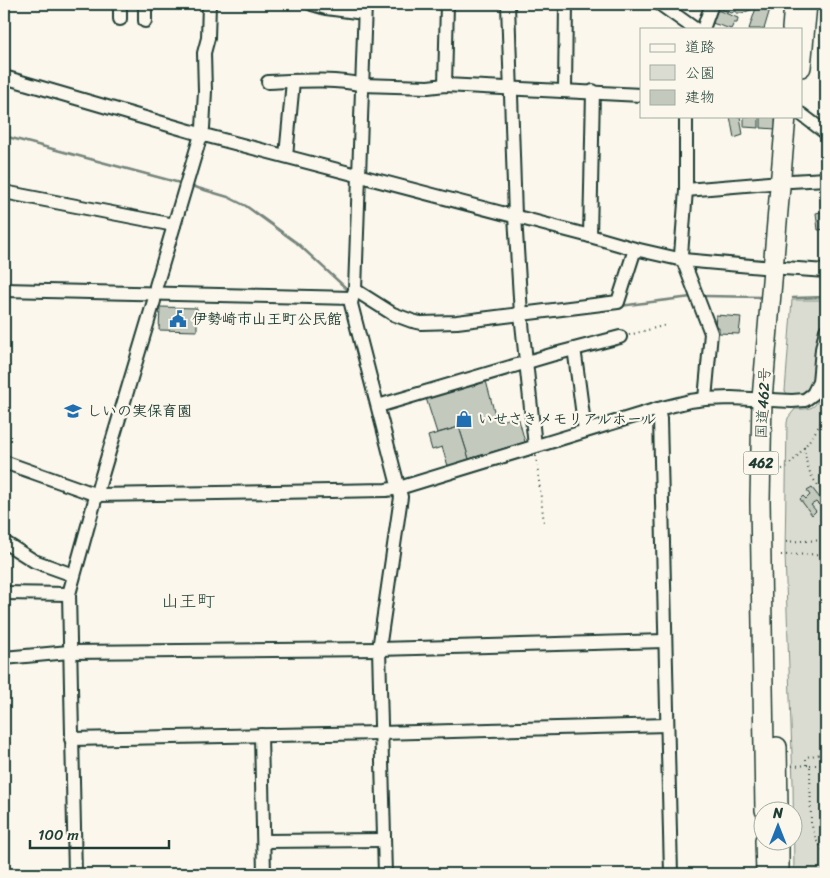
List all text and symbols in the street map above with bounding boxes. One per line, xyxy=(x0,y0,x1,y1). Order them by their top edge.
legend xyxy=(640,28,802,118)
text: 道路 xyxy=(685,34,715,60)
text: 公園 xyxy=(685,60,715,86)
text: 建物 xyxy=(685,84,715,110)
place label: 伊勢崎市山王町公民館 xyxy=(192,306,342,332)
public building icon: 伊勢崎市山王町公民館 xyxy=(168,309,188,329)
street label: 国道462号 xyxy=(748,367,778,439)
place label: しいの実保育園 xyxy=(87,398,192,424)
school or university icon: しいの実保育園 xyxy=(63,401,83,421)
place label: いせさきメモリアルホール xyxy=(478,406,657,432)
shop icon: いせさきメモリアルホール xyxy=(454,409,474,429)
road number: 462 xyxy=(744,452,778,474)
district label: 山王町 xyxy=(161,585,215,617)
north arrow xyxy=(752,800,802,850)
text: N xyxy=(772,801,783,826)
scale bar xyxy=(30,818,169,850)
text: 100 m xyxy=(38,822,79,848)

